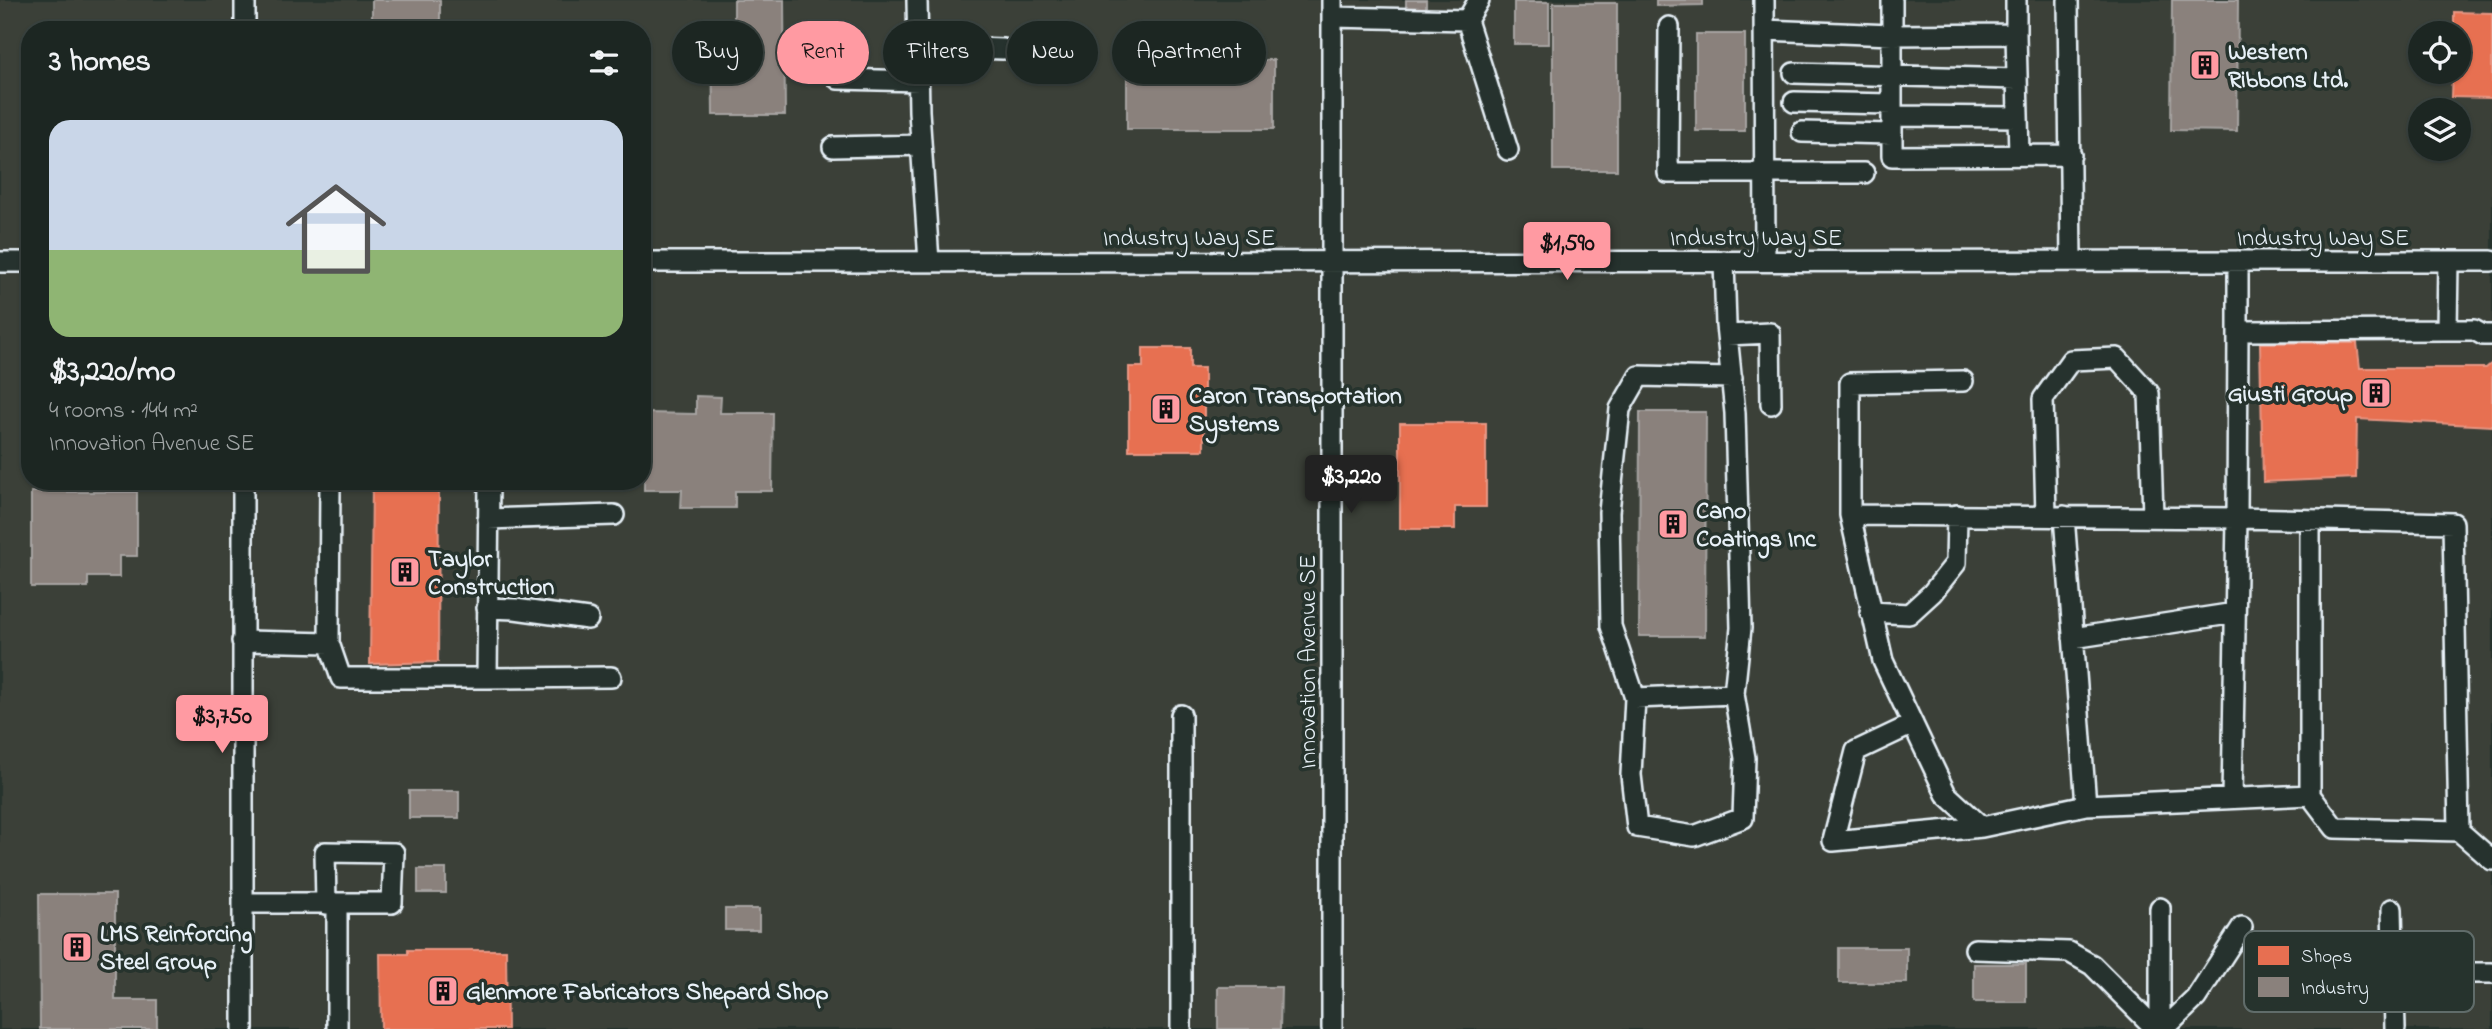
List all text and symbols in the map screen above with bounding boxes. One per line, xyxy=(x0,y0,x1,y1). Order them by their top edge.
chip: Buy xyxy=(672,21,763,84)
chip: Rent xyxy=(777,21,869,84)
chip: Filters xyxy=(883,21,993,84)
chip: New xyxy=(1007,21,1098,84)
chip: Apartment xyxy=(1112,21,1266,84)
map controls xyxy=(2408,21,2471,161)
button: locate xyxy=(2408,21,2471,84)
place label: Western Ribbons Ltd. xyxy=(2228,36,2348,99)
text: 3 homes xyxy=(49,41,151,85)
icon: filters xyxy=(585,44,623,82)
building icon: Western Ribbons Ltd. xyxy=(2188,48,2222,82)
button: layers xyxy=(2408,98,2471,161)
icon: home xyxy=(273,166,399,292)
street label: Industry Way SE xyxy=(1103,222,1275,258)
pin: $1,590 xyxy=(1510,222,1624,282)
street label: Industry Way SE xyxy=(1670,222,1842,258)
street label: Industry Way SE xyxy=(2237,222,2409,258)
text: $1,590 xyxy=(1539,228,1595,261)
text: $3,220/mo xyxy=(49,351,176,395)
building icon: Giusti Group xyxy=(2359,376,2393,410)
place label: Giusti Group xyxy=(2228,378,2353,413)
place label: Caron Transportation Systems xyxy=(1189,380,1402,444)
building icon: Caron Transportation Systems xyxy=(1149,392,1183,426)
text: 4 rooms · 144 m² xyxy=(49,395,198,428)
text: Innovation Avenue SE xyxy=(49,428,254,461)
pin: $3,220 xyxy=(1294,456,1408,515)
text: $3,220 xyxy=(1321,461,1381,494)
place label: Cano Coatings Inc xyxy=(1696,495,1817,559)
building icon: Cano Coatings Inc xyxy=(1656,507,1690,541)
place label: Taylor Construction xyxy=(428,543,554,606)
building icon: Taylor Construction xyxy=(388,555,422,589)
street label: Innovation Avenue SE xyxy=(1292,555,1327,769)
pin: $3,750 xyxy=(165,696,279,755)
text: $3,750 xyxy=(192,701,252,734)
place label: LMS Reinforcing Steel Group xyxy=(100,918,252,981)
building icon: LMS Reinforcing Steel Group xyxy=(60,930,94,964)
legend xyxy=(2244,931,2474,1012)
text: Shops xyxy=(2301,944,2352,971)
building icon: Glenmore Fabricators Shepard Shop xyxy=(426,974,460,1008)
place label: Glenmore Fabricators Shepard Shop xyxy=(466,976,829,1011)
text: Industry xyxy=(2301,976,2369,1004)

